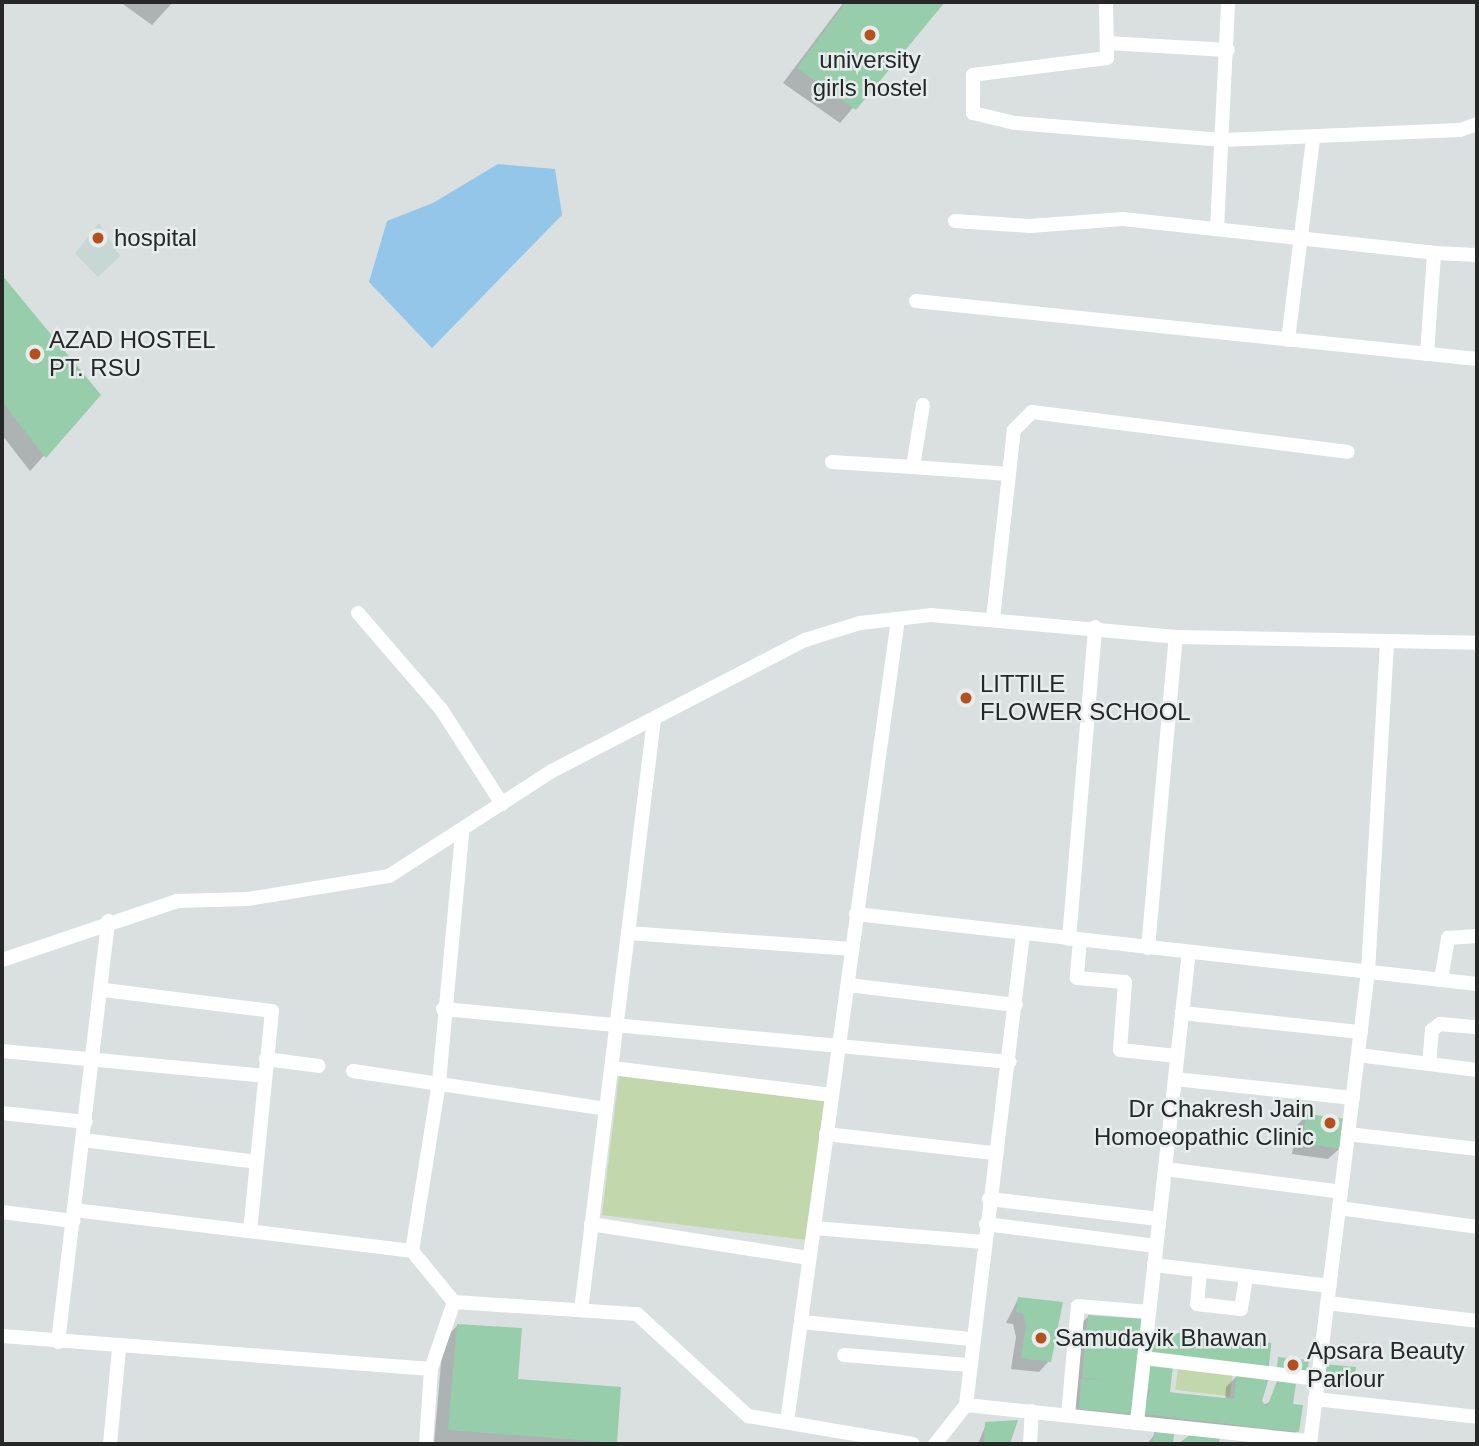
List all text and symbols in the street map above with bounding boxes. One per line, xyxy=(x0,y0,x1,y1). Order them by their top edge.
marker: university girls hostel xyxy=(862,27,878,43)
place label: university girls hostel xyxy=(813,46,927,102)
place label: hospital xyxy=(114,224,197,252)
marker: hospital xyxy=(88,228,108,248)
place label: AZAD HOSTEL PT. RSU xyxy=(49,326,216,382)
marker: AZAD HOSTEL PT. RSU xyxy=(27,346,43,362)
place label: LITTILE FLOWER SCHOOL xyxy=(980,670,1191,726)
marker: LITTILE FLOWER SCHOOL xyxy=(958,690,974,706)
place label: Dr Chakresh Jain Homoeopathic Clinic xyxy=(1094,1095,1314,1151)
marker: Dr Chakresh Jain Homoeopathic Clinic xyxy=(1320,1113,1340,1133)
place label: Samudayik Bhawan xyxy=(1055,1324,1267,1352)
marker: Samudayik Bhawan xyxy=(1033,1330,1049,1346)
place label: Apsara Beauty Parlour xyxy=(1307,1337,1464,1393)
marker: Apsara Beauty Parlour xyxy=(1285,1357,1301,1373)

